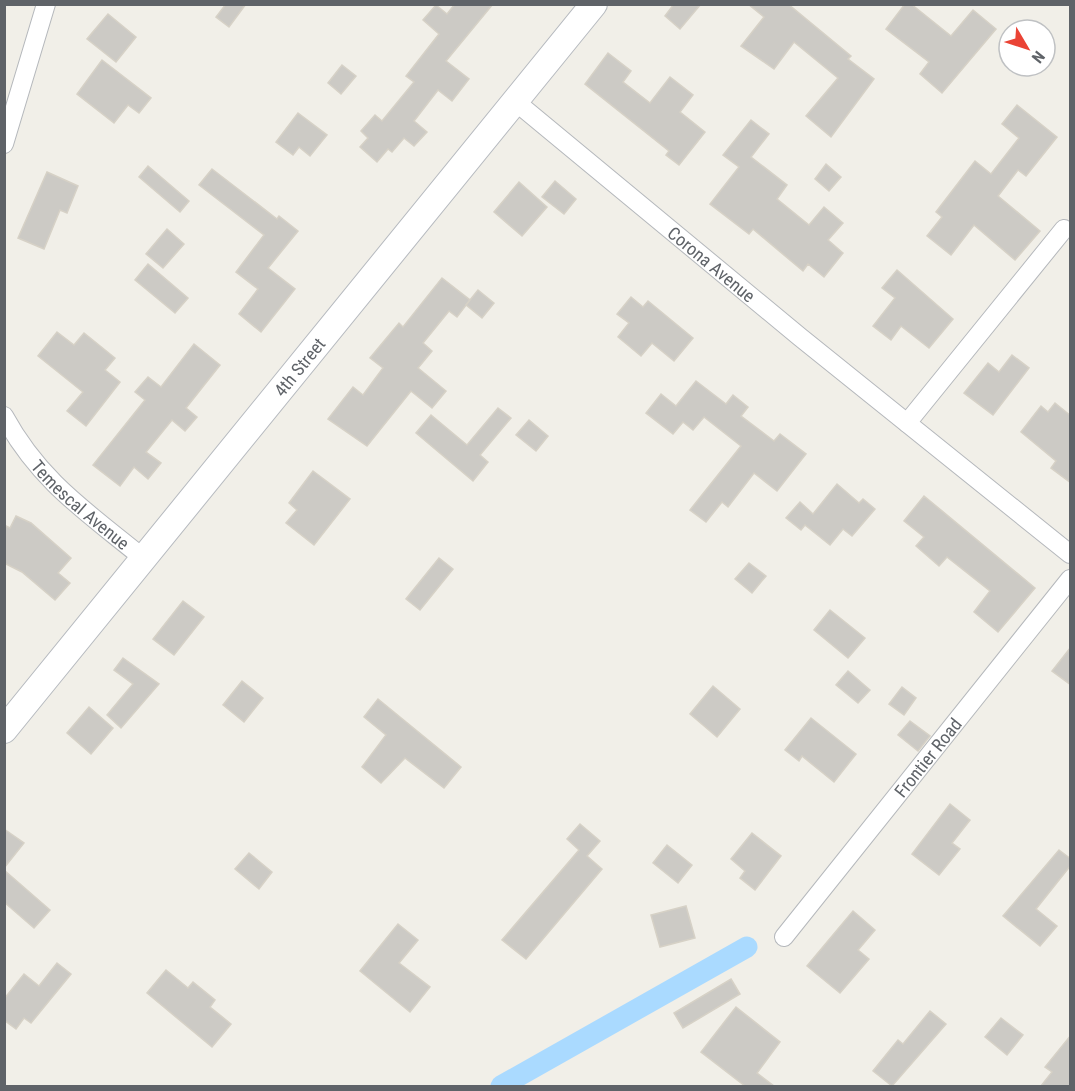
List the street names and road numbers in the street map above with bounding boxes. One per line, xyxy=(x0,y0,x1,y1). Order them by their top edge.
street label: Corona Avenue xyxy=(664,222,760,306)
street label: 4th Street xyxy=(269,333,329,400)
street label: Temescal Avenue xyxy=(27,456,134,553)
street label: Frontier Road xyxy=(890,714,965,801)

